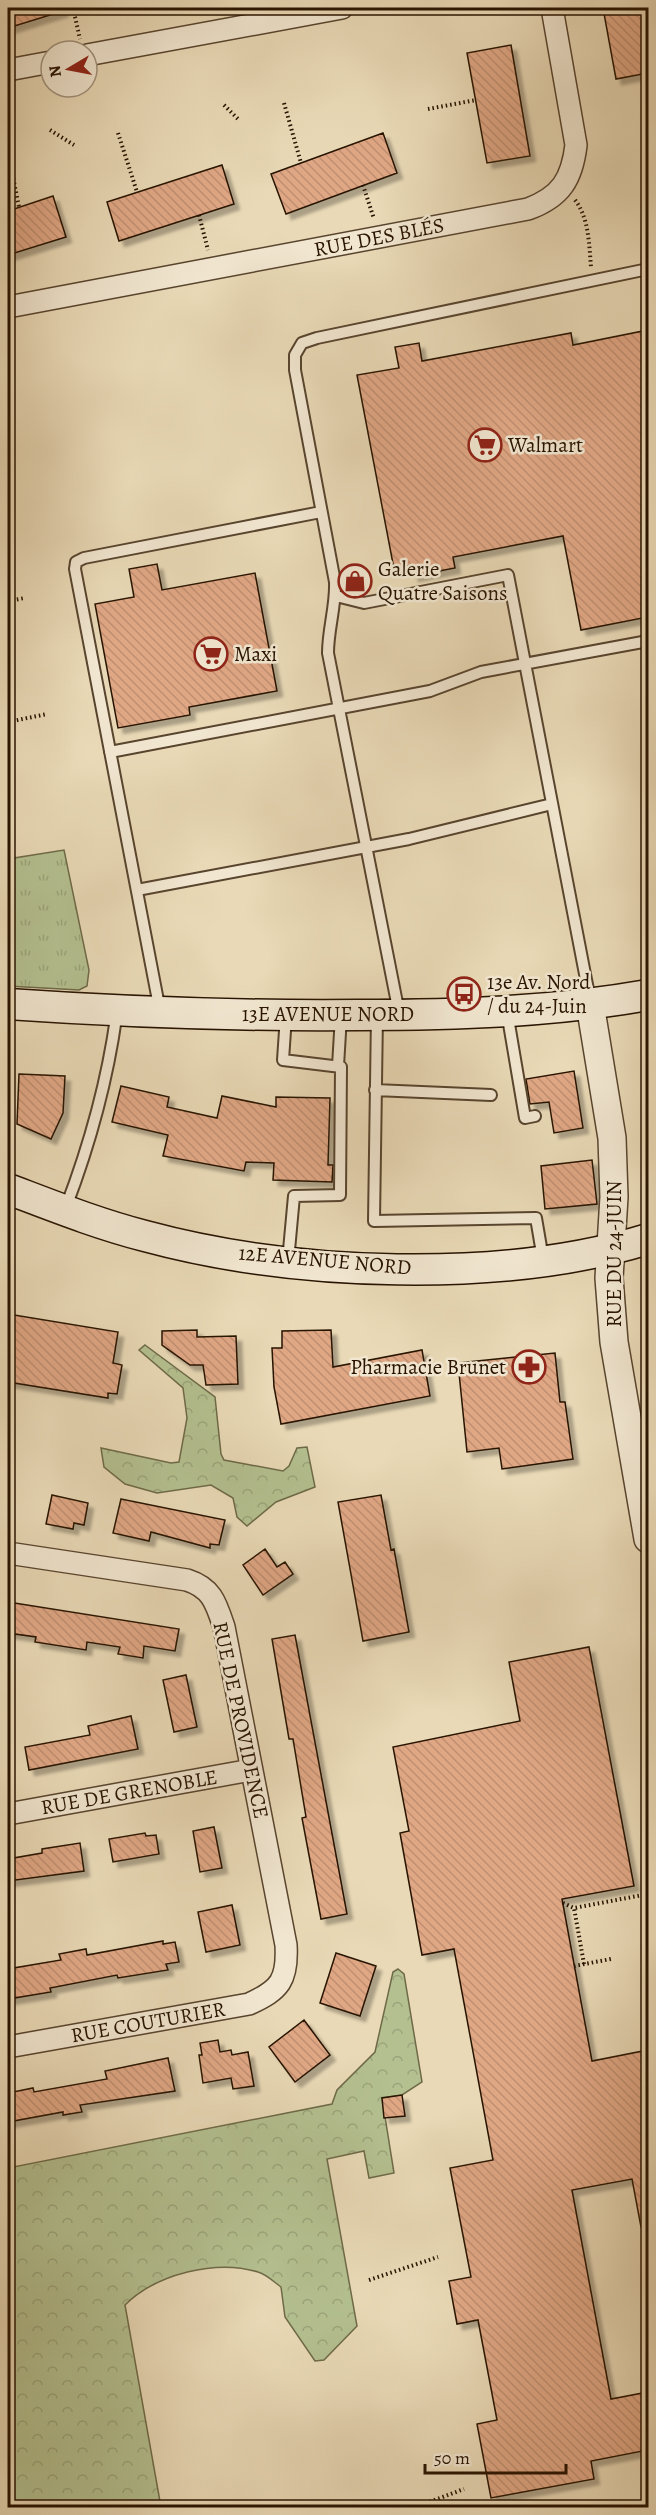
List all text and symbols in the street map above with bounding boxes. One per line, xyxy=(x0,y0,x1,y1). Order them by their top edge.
north arrow xyxy=(39,39,99,99)
text: N xyxy=(43,63,67,79)
street label: RUE DES BLÉS xyxy=(312,211,446,263)
supermarket icon: Walmart xyxy=(467,427,503,463)
place label: Walmart xyxy=(507,431,583,459)
place label: Galerie Quatre Saisons xyxy=(378,555,507,607)
shop icon: Galerie Quatre Saisons xyxy=(337,563,373,599)
supermarket icon: Maxi xyxy=(193,636,229,672)
place label: Maxi xyxy=(234,640,277,668)
place label: 13e Av. Nord / du 24-Juin xyxy=(487,968,591,1020)
bus stop icon: 13e Av. Nord / du 24-Juin xyxy=(446,976,482,1012)
street label: 13E AVENUE NORD xyxy=(242,1000,414,1028)
street label: RUE DU 24-JUIN xyxy=(600,1180,628,1328)
street label: 12E AVENUE NORD xyxy=(237,1238,413,1282)
pharmacy icon: Pharmacie Brunet xyxy=(511,1349,547,1385)
place label: Pharmacie Brunet xyxy=(350,1353,506,1381)
street label: RUE DE PROVIDENCE xyxy=(206,1619,276,1821)
street label: RUE DE GRENOBLE xyxy=(39,1763,219,1821)
street label: RUE COUTURIER xyxy=(69,1995,228,2049)
scale bar xyxy=(425,2437,566,2475)
text: 50 m xyxy=(434,2446,470,2470)

